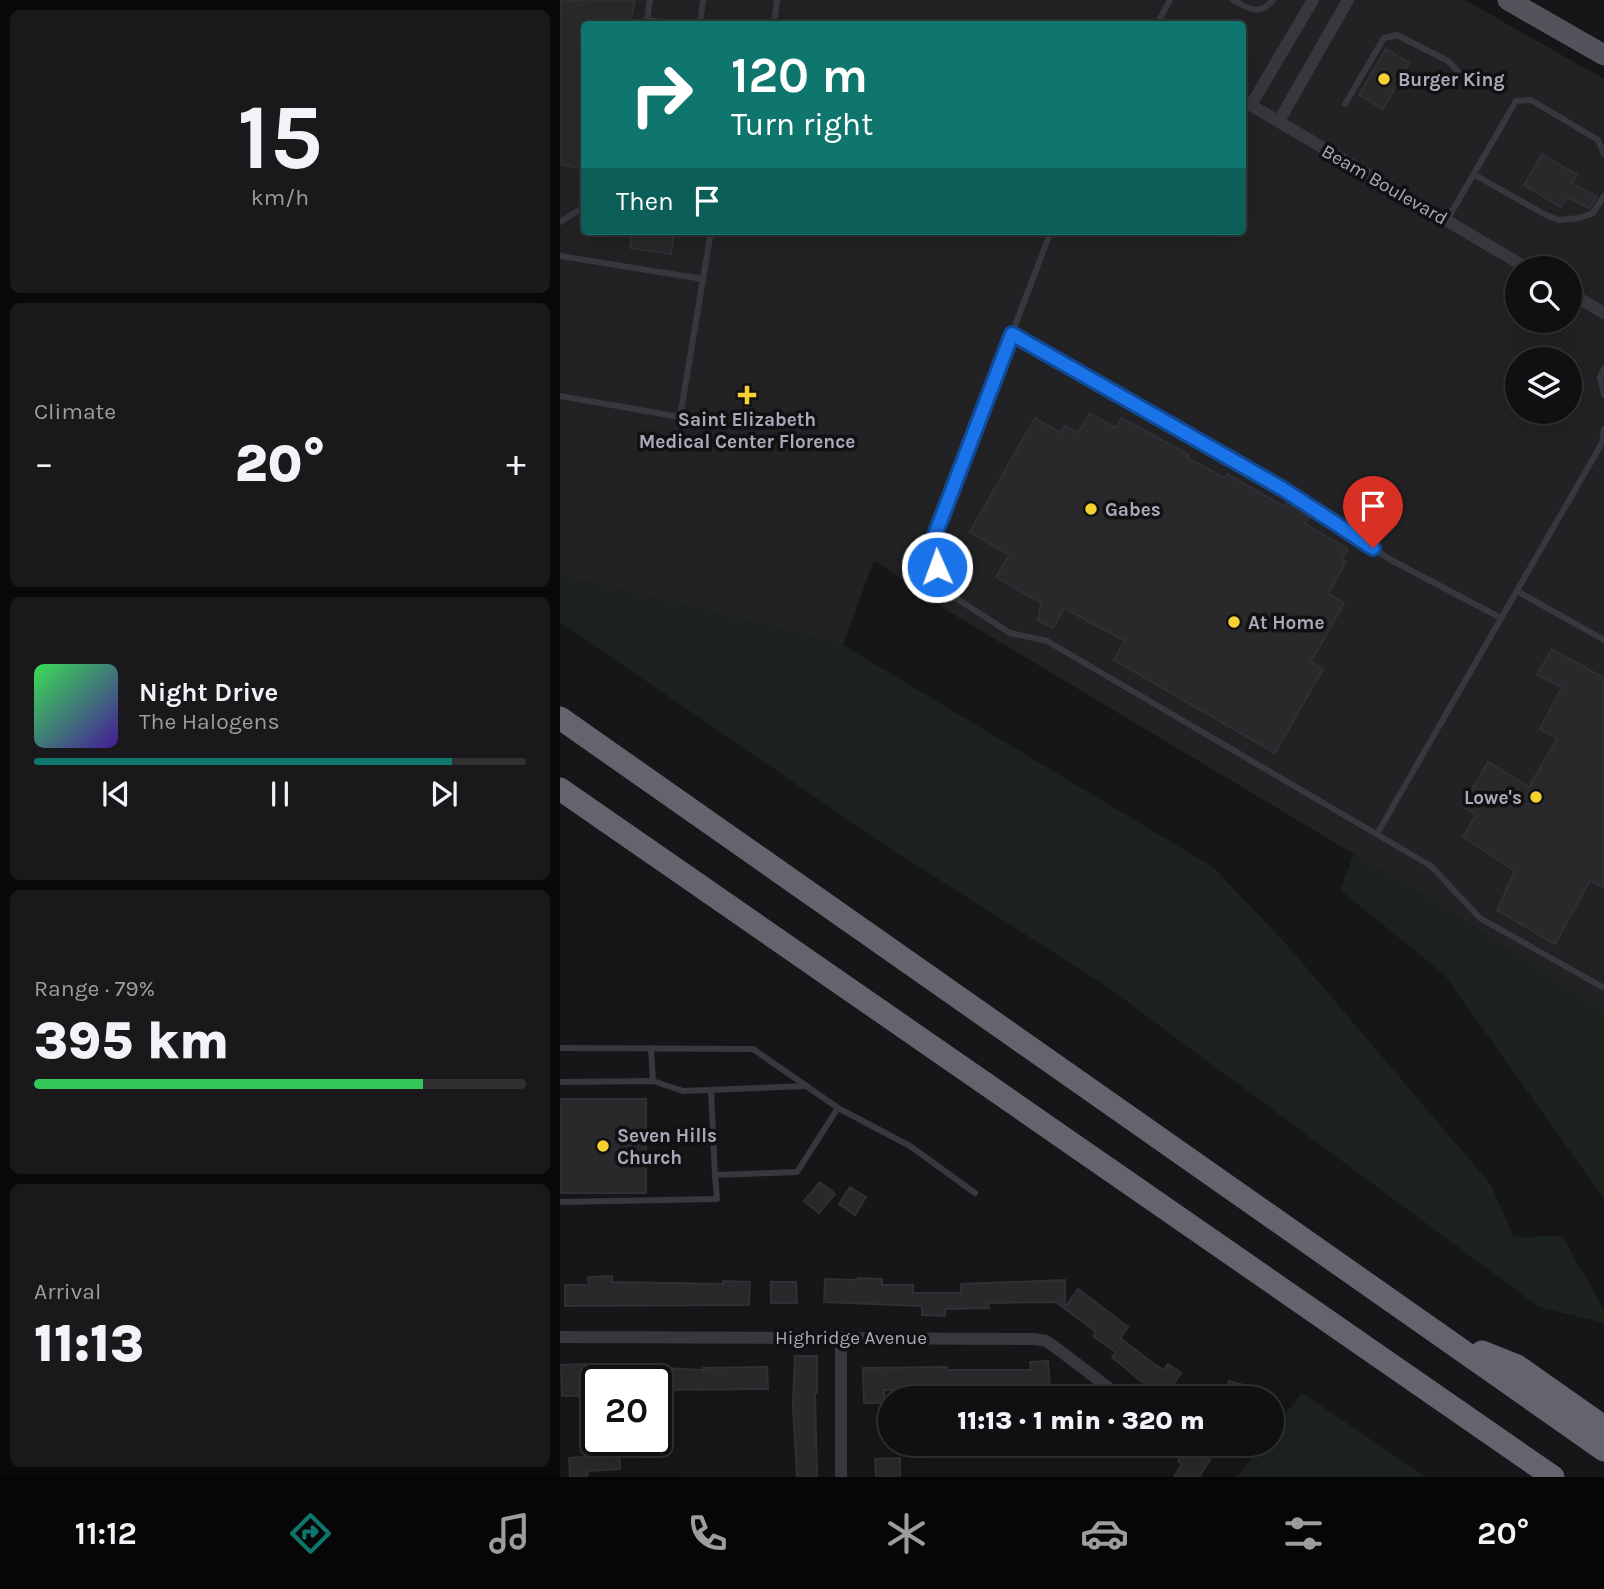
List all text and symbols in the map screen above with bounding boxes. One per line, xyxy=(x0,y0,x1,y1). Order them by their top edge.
text: 120 m xyxy=(731,47,868,104)
icon: right xyxy=(616,49,707,140)
place label: Burger King xyxy=(1398,69,1504,91)
marker: Burger King xyxy=(1376,71,1392,87)
text: 15 xyxy=(237,85,323,191)
text: Turn right xyxy=(731,106,873,143)
street label: Beam Boulevard xyxy=(1318,140,1451,230)
icon: arrive xyxy=(688,182,726,220)
text: km/h xyxy=(251,184,309,211)
text: Then xyxy=(616,186,674,217)
map controls xyxy=(1505,256,1582,424)
button: search xyxy=(1505,256,1582,333)
button: layers xyxy=(1505,347,1582,424)
marker: Saint Elizabeth Medical Center Florence xyxy=(737,385,757,405)
text: Climate xyxy=(34,398,116,425)
place label: Saint Elizabeth Medical Center Florence xyxy=(639,409,855,453)
text: 20° xyxy=(235,433,325,494)
text: − xyxy=(34,441,54,486)
text: + xyxy=(506,441,526,486)
pin xyxy=(1343,476,1403,548)
icon: arrive xyxy=(1354,487,1392,525)
place label: Gabes xyxy=(1105,499,1161,521)
marker: Gabes xyxy=(1083,501,1099,517)
position arrow xyxy=(900,530,974,604)
place label: At Home xyxy=(1248,612,1324,634)
marker: At Home xyxy=(1226,614,1242,630)
text: Night Drive xyxy=(139,677,278,708)
text: The Halogens xyxy=(139,708,279,735)
icon: previous xyxy=(97,775,135,813)
icon: pause xyxy=(261,775,299,813)
icon: next xyxy=(425,775,463,813)
place label: Lowe's xyxy=(1464,787,1522,809)
marker: Lowe's xyxy=(1528,789,1544,805)
text: Range · 79% xyxy=(34,975,155,1002)
text: 395 km xyxy=(34,1010,229,1071)
place label: Seven Hills Church xyxy=(617,1125,717,1169)
marker: Seven Hills Church xyxy=(595,1138,611,1154)
text: Arrival xyxy=(34,1278,101,1305)
text: 11:13 xyxy=(34,1313,144,1374)
street label: Highridge Avenue xyxy=(775,1327,927,1349)
speed limit sign: 20 xyxy=(581,1365,672,1456)
text: 11:13 · 1 min · 320 m xyxy=(957,1405,1205,1436)
icon: directions xyxy=(286,1509,335,1558)
icon: music xyxy=(485,1509,534,1558)
icon: phone xyxy=(683,1509,732,1558)
icon: climate xyxy=(882,1509,931,1558)
icon: car xyxy=(1080,1509,1129,1558)
icon: filters xyxy=(1279,1509,1328,1558)
text: 11:12 xyxy=(75,1515,137,1552)
text: 20° xyxy=(1477,1515,1529,1552)

